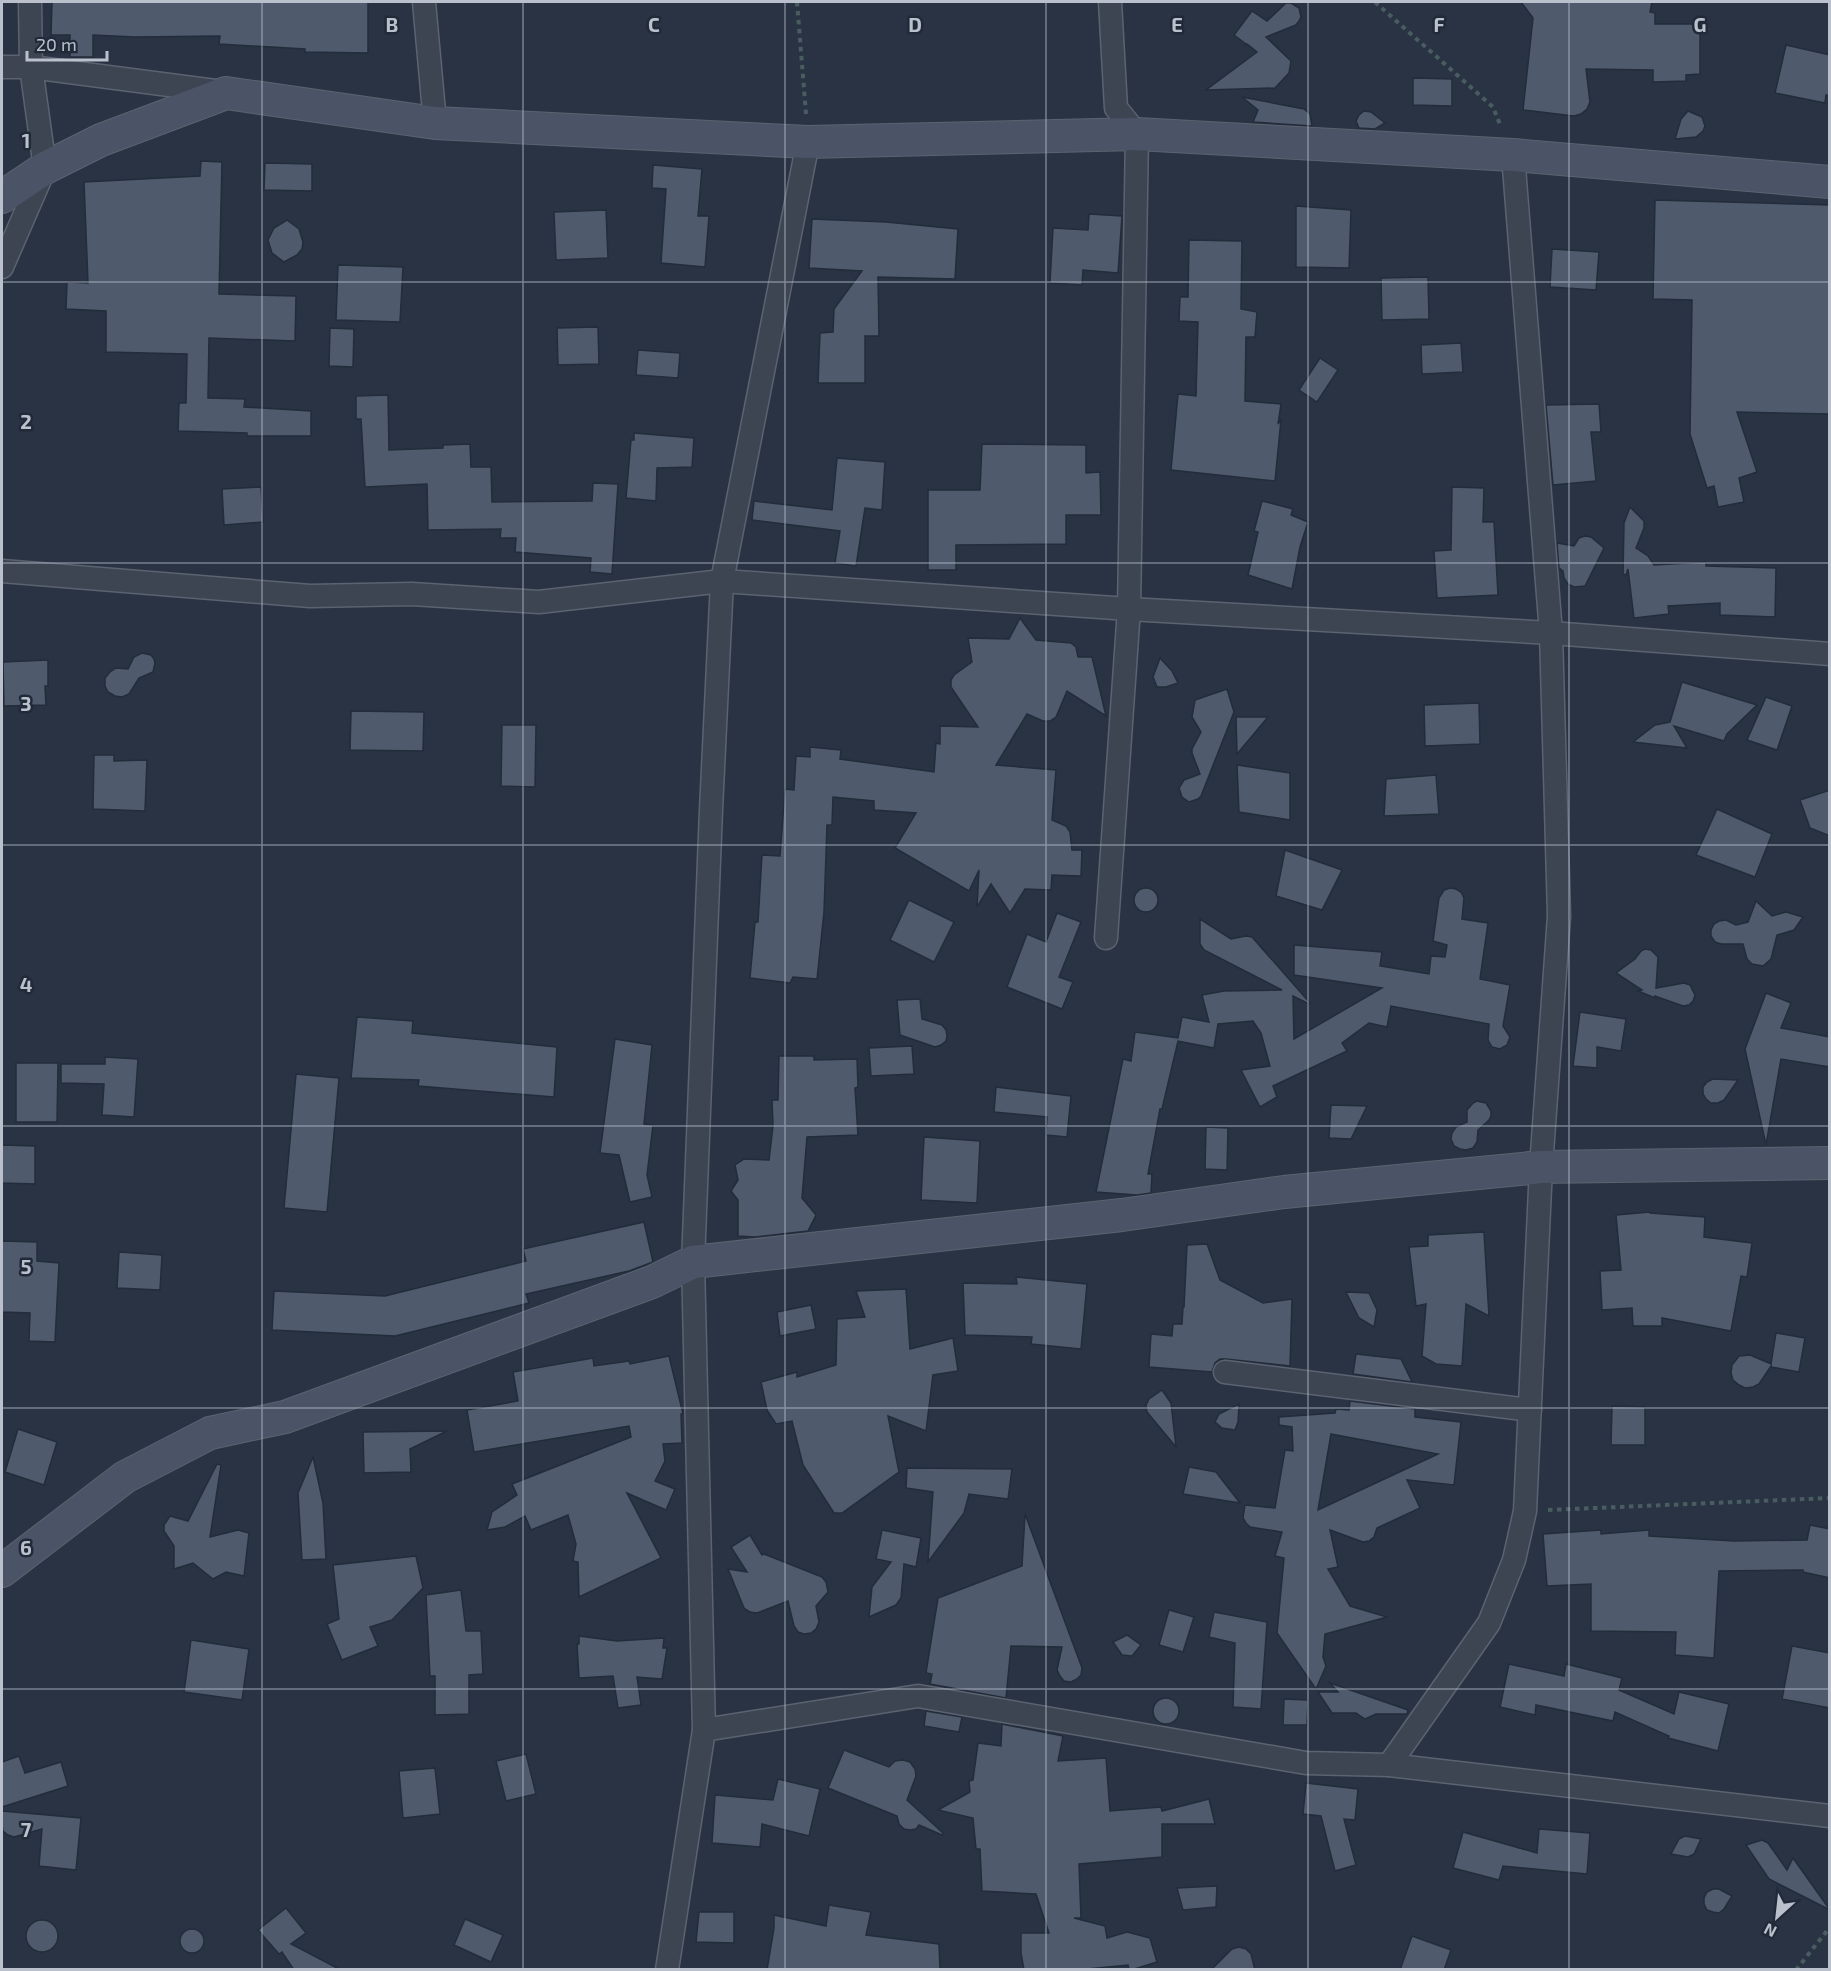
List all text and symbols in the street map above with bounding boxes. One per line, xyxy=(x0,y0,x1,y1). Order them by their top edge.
text: B xyxy=(386,12,398,36)
text: C xyxy=(648,12,660,36)
text: D xyxy=(908,12,922,36)
text: E xyxy=(1171,12,1183,36)
text: F xyxy=(1433,12,1445,36)
text: G xyxy=(1694,12,1706,36)
scale bar xyxy=(27,24,106,62)
text: 20 m xyxy=(36,33,77,55)
text: 1 xyxy=(22,128,30,152)
text: 2 xyxy=(20,409,32,433)
text: 3 xyxy=(20,691,32,715)
text: 4 xyxy=(20,972,33,996)
text: 5 xyxy=(20,1254,32,1278)
text: 6 xyxy=(20,1535,32,1559)
text: 7 xyxy=(21,1817,32,1841)
north arrow xyxy=(1747,1887,1807,1947)
text: N xyxy=(1760,1920,1779,1942)

